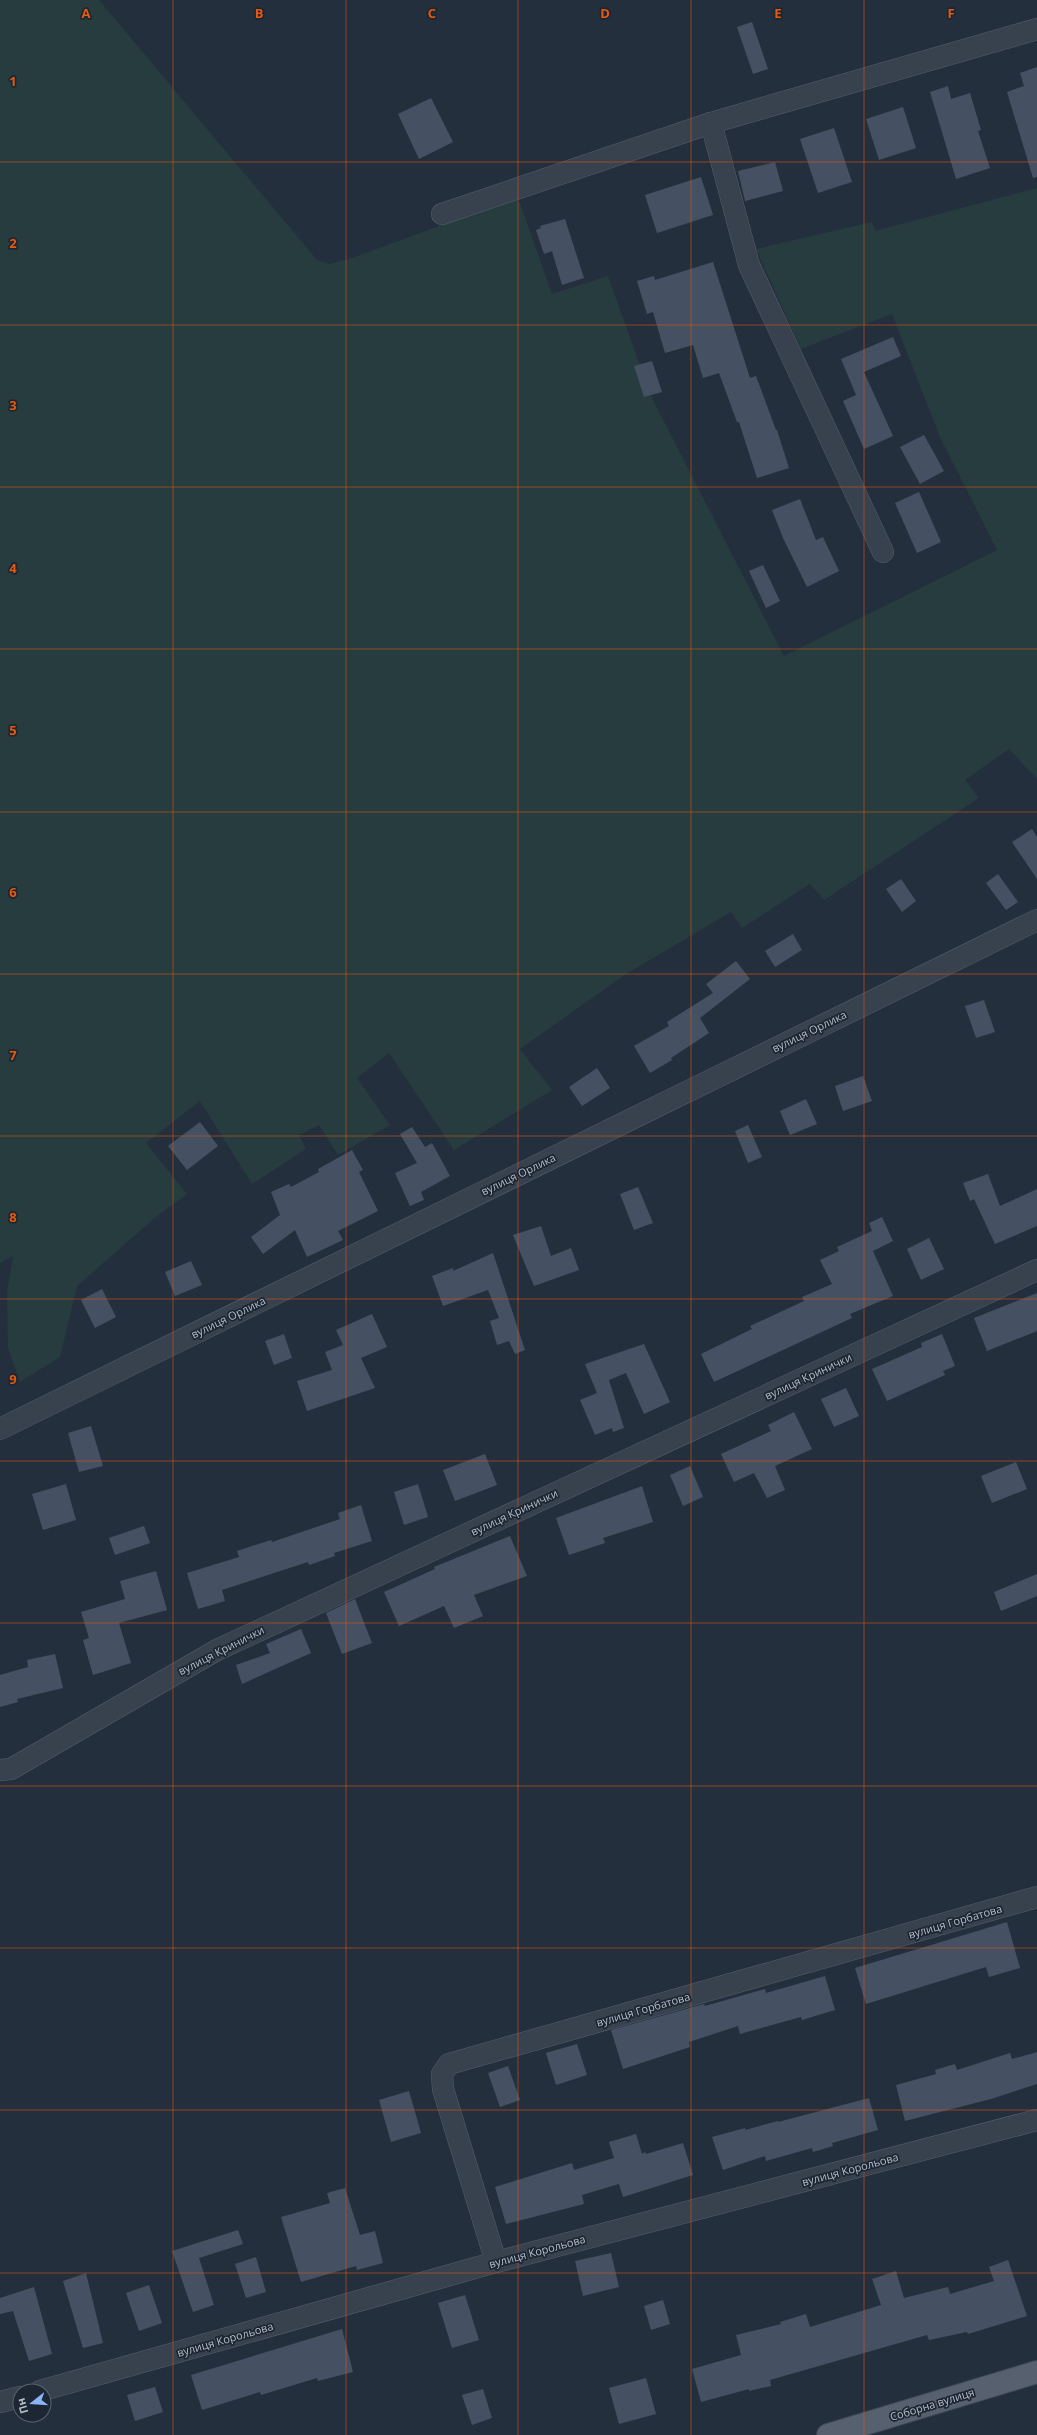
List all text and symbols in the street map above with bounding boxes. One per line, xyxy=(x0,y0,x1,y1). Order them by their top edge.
text: A xyxy=(82,4,91,22)
text: B xyxy=(255,4,264,22)
text: C xyxy=(428,4,436,22)
text: D xyxy=(600,4,610,22)
text: E xyxy=(774,4,782,22)
text: F xyxy=(947,4,955,22)
text: 1 xyxy=(9,72,17,90)
text: 2 xyxy=(9,234,17,252)
text: 3 xyxy=(9,396,17,414)
text: 4 xyxy=(9,559,17,577)
text: 5 xyxy=(9,721,17,739)
text: 6 xyxy=(9,883,17,901)
street label: вулиця Орлика xyxy=(769,1006,849,1056)
text: 7 xyxy=(9,1046,17,1064)
street label: вулиця Орлика xyxy=(478,1149,558,1199)
text: 8 xyxy=(9,1208,17,1226)
street label: вулиця Орлика xyxy=(188,1292,268,1342)
street label: вулиця Кринички xyxy=(762,1349,854,1403)
text: 9 xyxy=(9,1370,17,1388)
street label: вулиця Кринички xyxy=(468,1485,560,1539)
street label: вулиця Кринички xyxy=(175,1622,267,1678)
street label: вулиця Горбатова xyxy=(906,1900,1004,1942)
street label: вулиця Горбатова xyxy=(594,1988,692,2030)
street label: вулиця Корольова xyxy=(800,2149,900,2189)
street label: вулиця Корольова xyxy=(487,2231,587,2271)
street label: вулиця Корольова xyxy=(175,2318,275,2360)
north arrow xyxy=(12,2383,52,2423)
street label: Соборна вулиця xyxy=(888,2384,976,2424)
text: Пн xyxy=(13,2396,31,2416)

